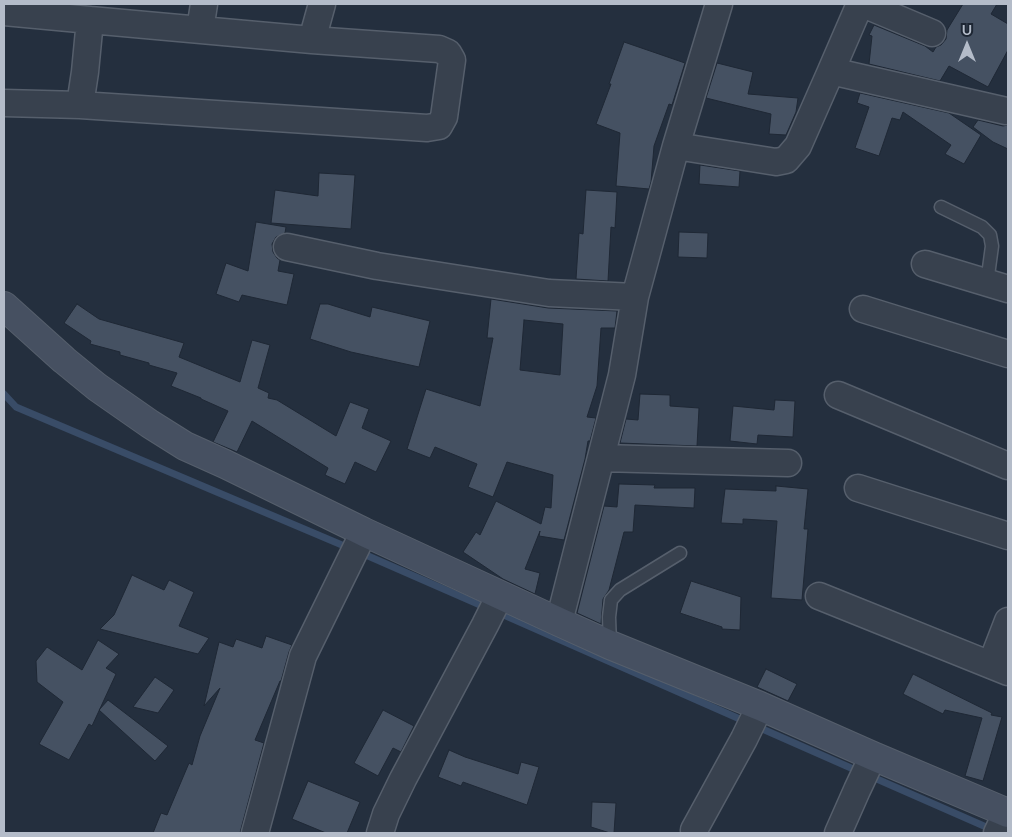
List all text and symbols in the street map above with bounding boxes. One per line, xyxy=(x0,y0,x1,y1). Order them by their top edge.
north arrow xyxy=(942,20,992,70)
text: U xyxy=(962,21,972,38)

